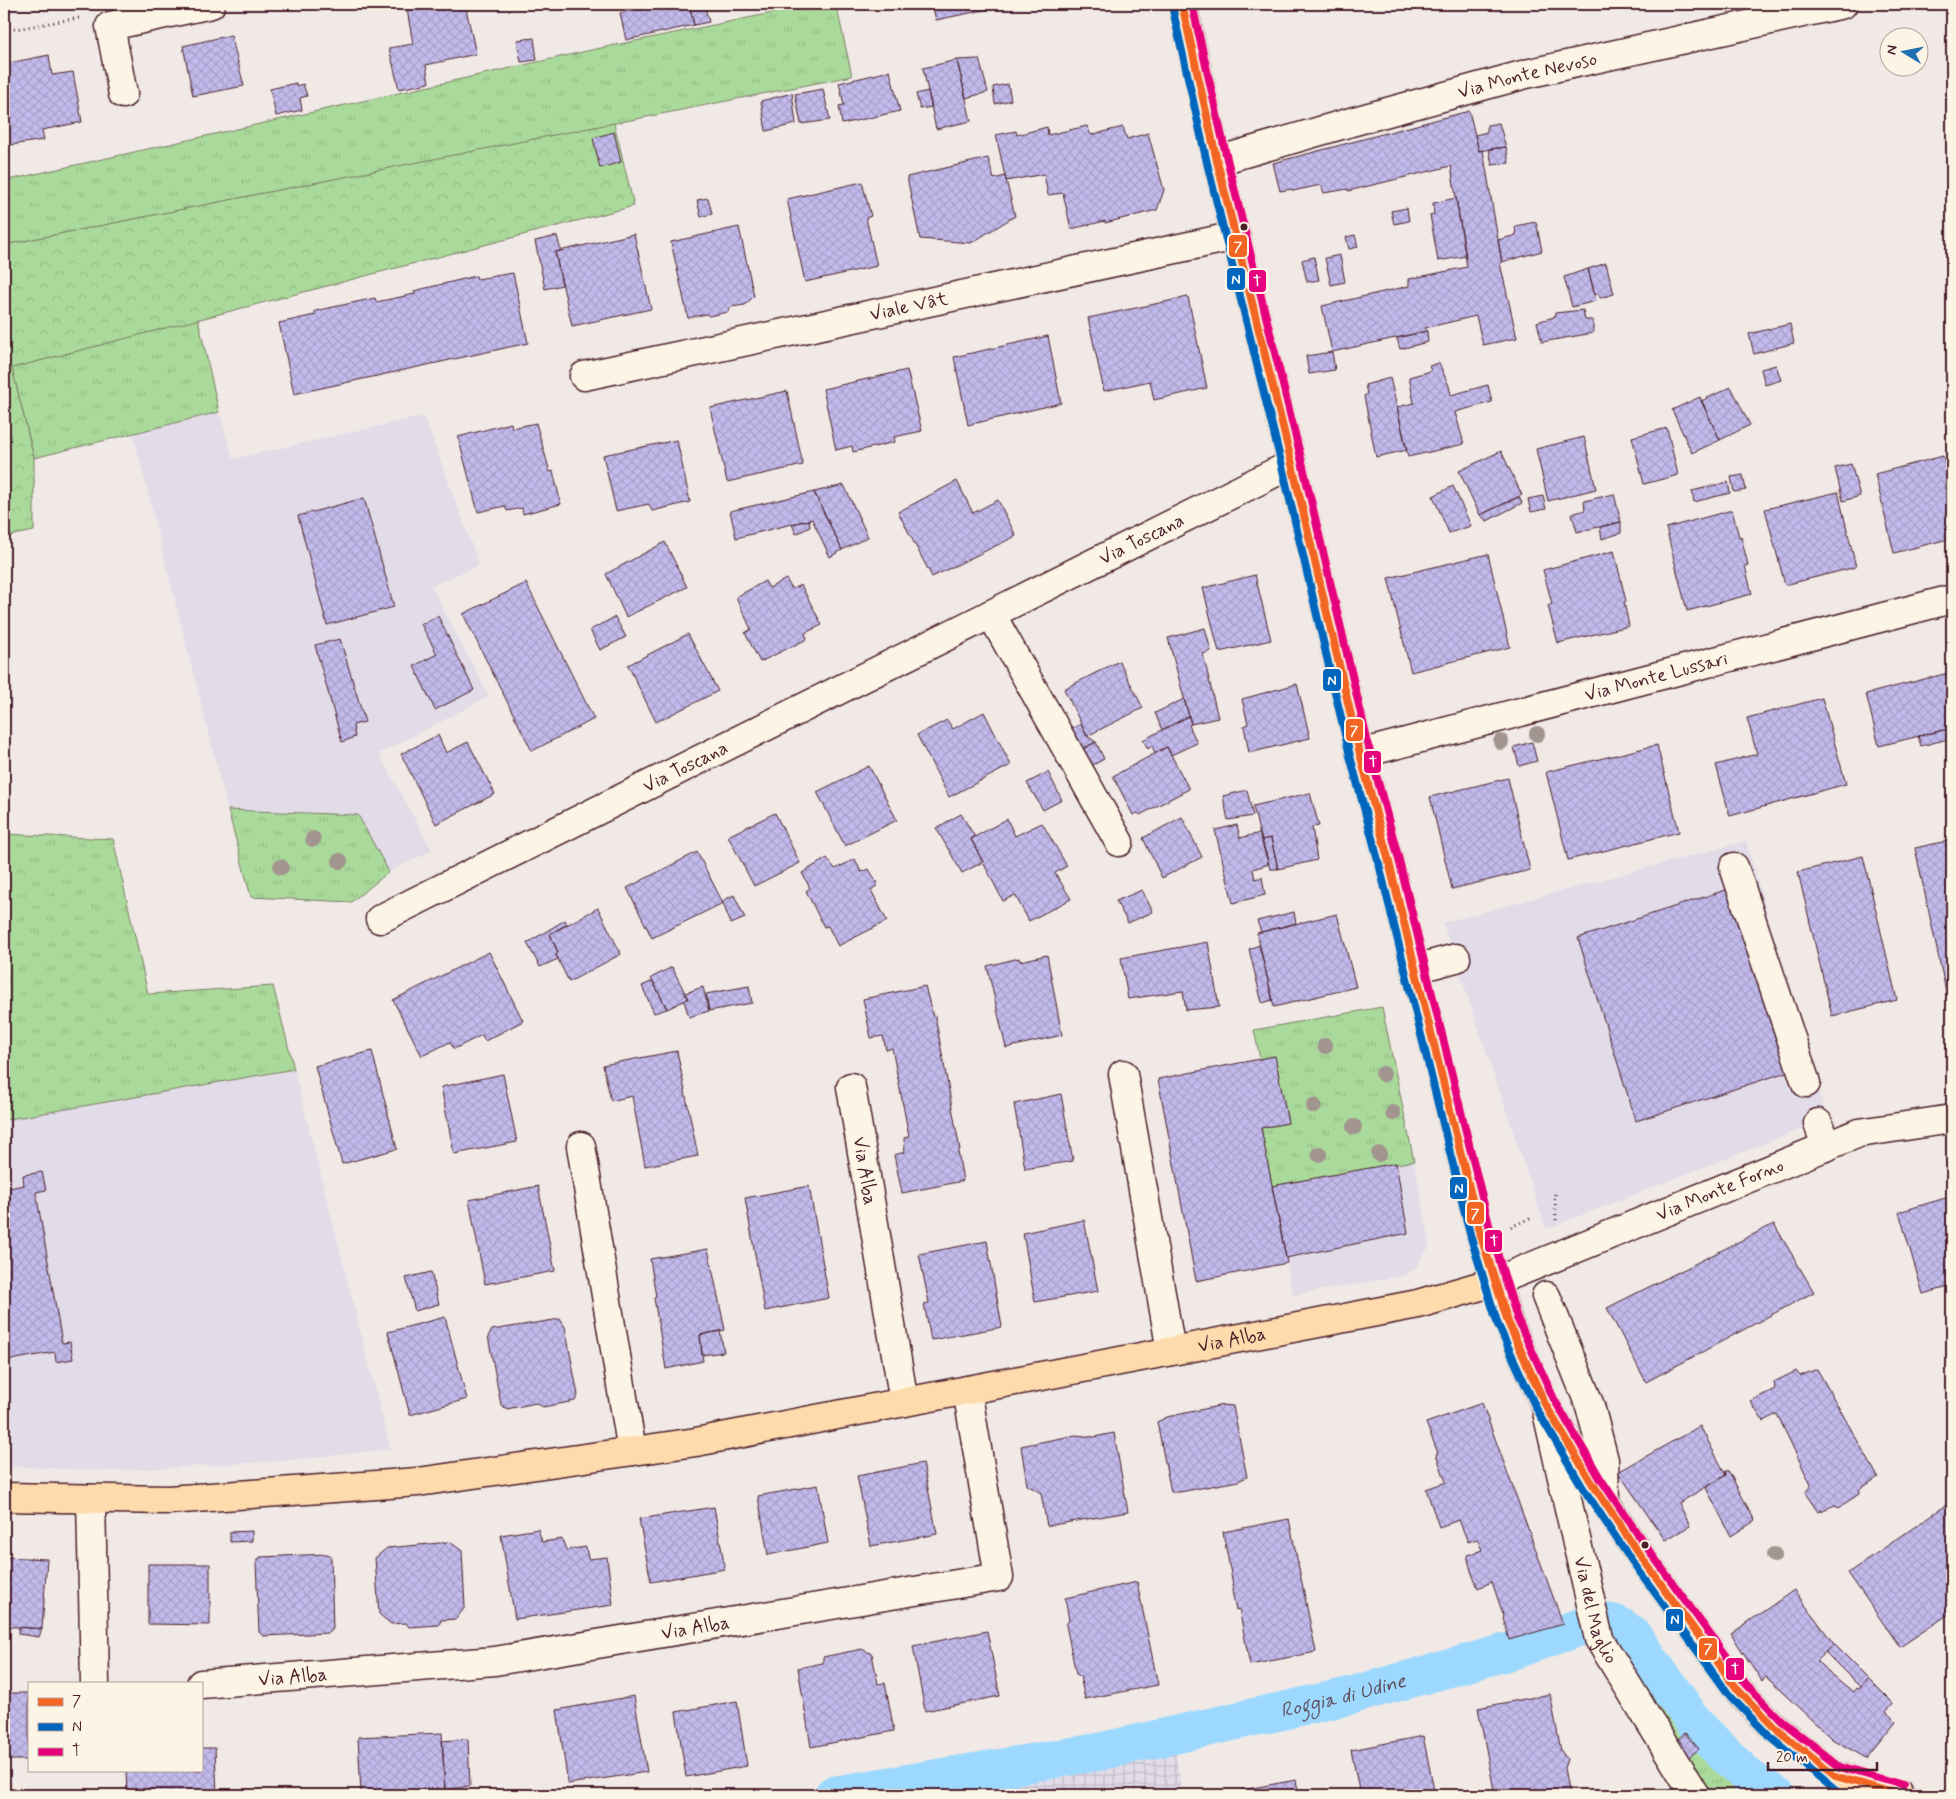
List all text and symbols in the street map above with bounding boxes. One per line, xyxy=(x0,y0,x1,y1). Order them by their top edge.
north arrow xyxy=(1878,28,1928,78)
text: N xyxy=(1883,44,1902,56)
street label: Via Monte Nevoso xyxy=(1455,46,1599,105)
unlabelled marker xyxy=(1239,222,1249,232)
line badge: 7 xyxy=(1228,234,1248,258)
text: 7 xyxy=(1234,238,1243,256)
line badge: N xyxy=(1226,267,1246,291)
line badge: T xyxy=(1248,269,1267,293)
text: N xyxy=(1231,271,1241,289)
text: T xyxy=(1253,273,1261,291)
street label: Viale Vât xyxy=(867,286,950,327)
street label: Via Toscana xyxy=(1095,507,1188,571)
street label: Via Monte Lussari xyxy=(1582,646,1730,707)
line badge: N xyxy=(1322,668,1342,692)
text: N xyxy=(1327,672,1337,690)
line badge: 7 xyxy=(1345,718,1364,742)
text: 7 xyxy=(1350,722,1359,740)
street label: Via Toscana xyxy=(638,735,732,798)
line badge: T xyxy=(1363,750,1382,774)
text: T xyxy=(1369,754,1377,772)
street label: Via Alba xyxy=(847,1135,883,1207)
street label: Via Monte Forno xyxy=(1652,1153,1788,1227)
line badge: N xyxy=(1449,1176,1468,1200)
text: N xyxy=(1454,1180,1464,1198)
line badge: 7 xyxy=(1466,1201,1485,1225)
text: 7 xyxy=(1471,1205,1480,1223)
line badge: T xyxy=(1484,1229,1503,1253)
text: T xyxy=(1490,1233,1498,1251)
street label: Via Alba xyxy=(1195,1321,1268,1358)
unlabelled marker xyxy=(1640,1540,1650,1550)
street label: Via del Maglio xyxy=(1568,1554,1624,1668)
line badge: N xyxy=(1665,1608,1684,1632)
street label: Via Alba xyxy=(659,1610,731,1646)
text: N xyxy=(1670,1611,1680,1629)
line badge: 7 xyxy=(1698,1637,1718,1661)
text: 7 xyxy=(1704,1640,1713,1658)
line badge: T xyxy=(1725,1657,1745,1681)
text: T xyxy=(1731,1661,1739,1679)
street label: Via Alba xyxy=(257,1662,328,1692)
water label: Roggia di Udine xyxy=(1278,1667,1410,1724)
legend xyxy=(28,1682,202,1772)
text: 7 xyxy=(72,1692,81,1712)
text: N xyxy=(72,1718,82,1738)
scale bar xyxy=(1768,1739,1877,1771)
text: T xyxy=(72,1742,81,1762)
text: 20 m xyxy=(1776,1748,1808,1768)

